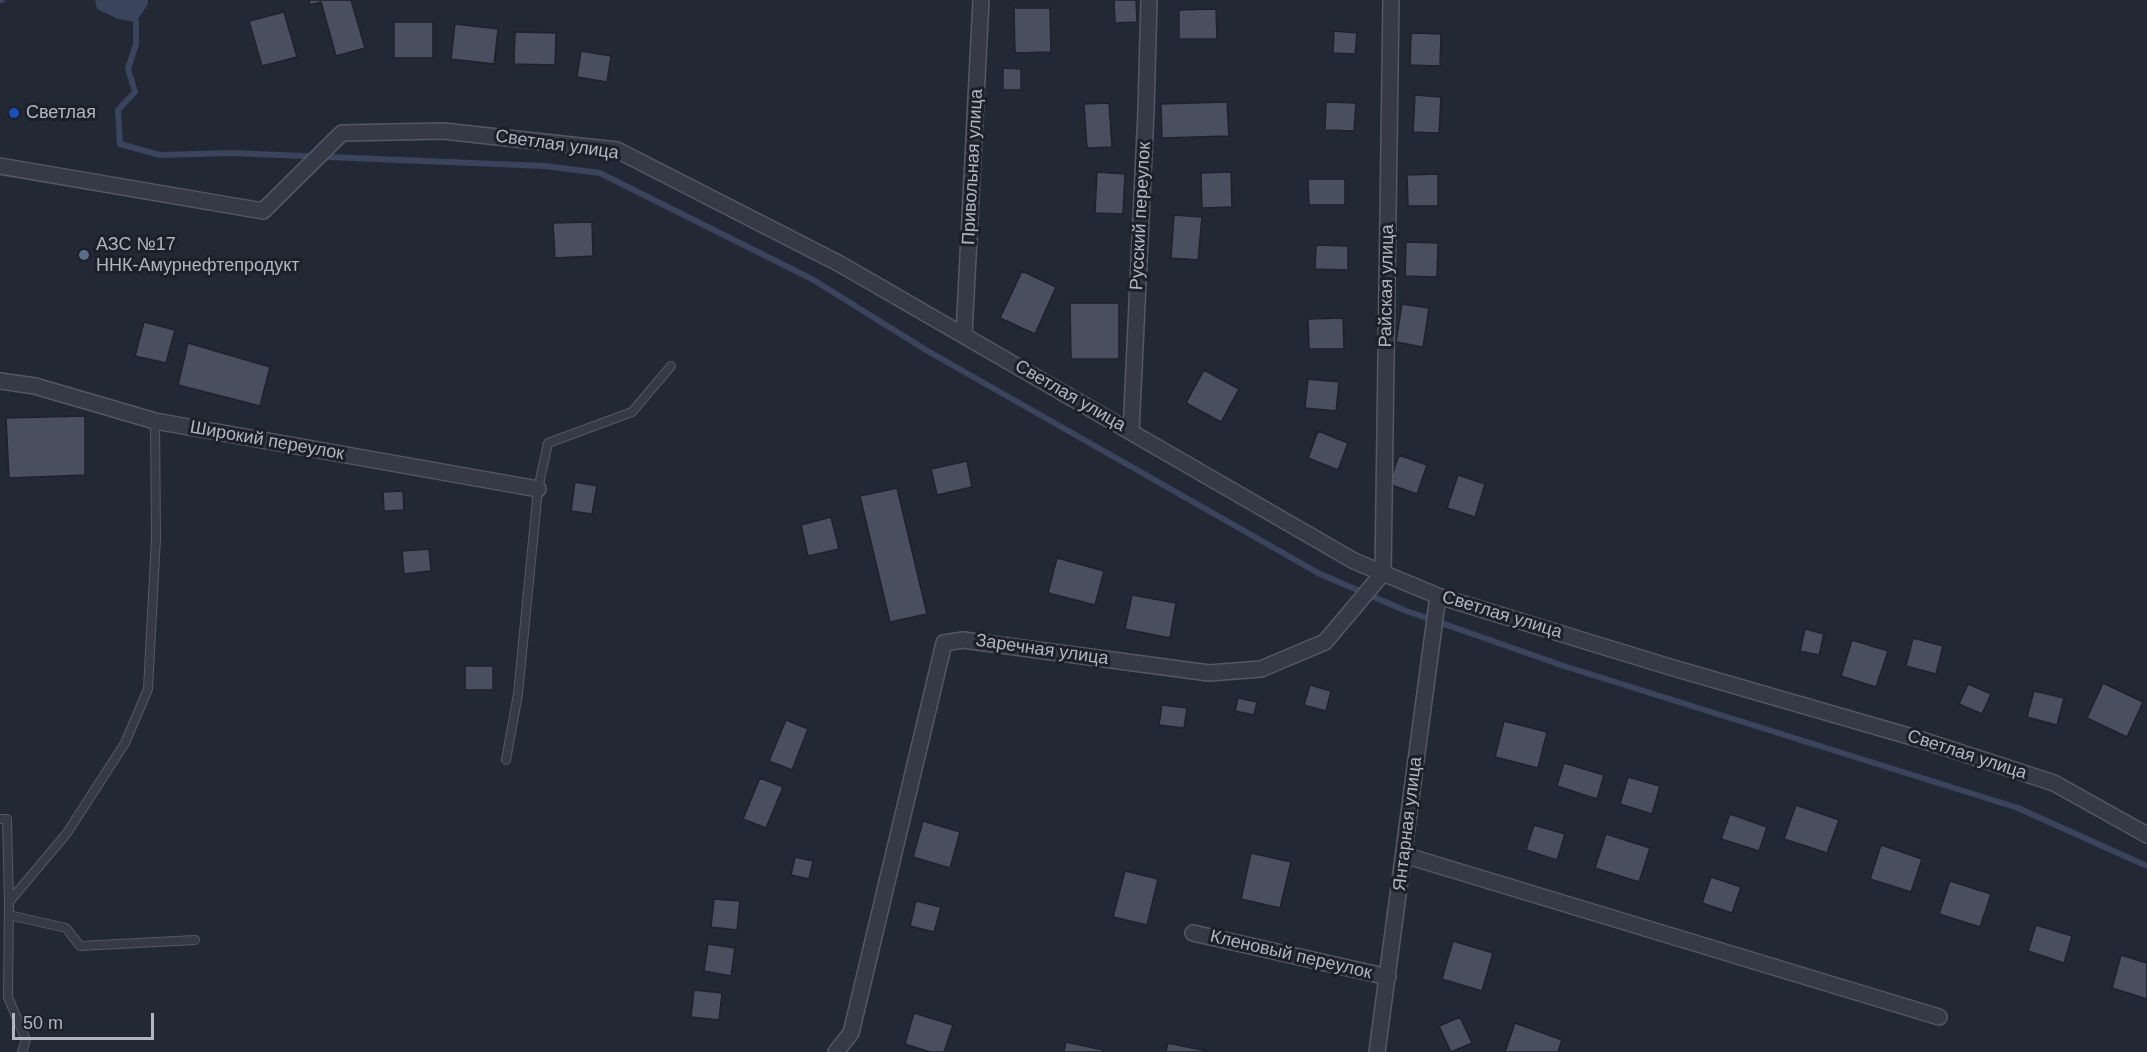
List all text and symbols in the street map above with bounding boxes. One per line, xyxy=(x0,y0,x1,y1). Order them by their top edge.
street label: Привольная улица xyxy=(958,89,988,245)
place label: Светлая xyxy=(26,102,96,124)
marker: Светлая xyxy=(7,106,21,120)
street label: Светлая улица xyxy=(494,126,620,164)
street label: Русский переулок xyxy=(1126,141,1156,291)
street label: Райская улица xyxy=(1375,224,1399,348)
place label: АЗС №17 ННК-Амурнефтепродукт xyxy=(96,234,299,276)
marker: АЗС №17 ННК-Амурнефтепродукт xyxy=(77,248,91,262)
street label: Светлая улица xyxy=(1011,356,1129,436)
street label: Широкий переулок xyxy=(188,417,346,465)
street label: Светлая улица xyxy=(1439,586,1565,644)
street label: Заречная улица xyxy=(974,630,1110,670)
street label: Светлая улица xyxy=(1905,726,2029,784)
street label: Янтарная улица xyxy=(1389,756,1427,892)
street label: Кленовый переулок xyxy=(1208,926,1374,984)
scale bar xyxy=(15,1001,158,1039)
text: 50 m xyxy=(23,1013,63,1033)

